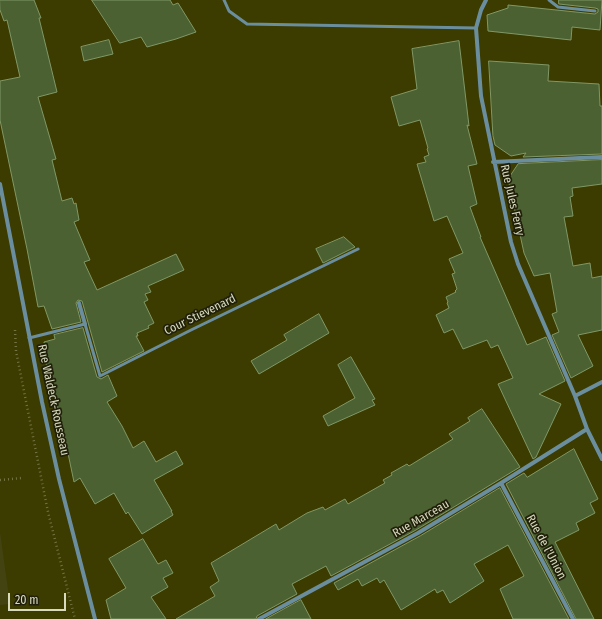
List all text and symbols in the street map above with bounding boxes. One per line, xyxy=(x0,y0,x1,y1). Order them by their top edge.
street label: Rue Jules Ferry xyxy=(497,163,527,237)
street label: Cour Stievenard xyxy=(162,291,238,339)
street label: Rue Waldeck-Rousseau xyxy=(34,343,72,457)
street label: Rue Marceau xyxy=(390,497,452,541)
street label: Rue de l'Union xyxy=(523,512,569,582)
scale bar xyxy=(10,585,68,611)
text: 20 m xyxy=(15,593,39,607)

